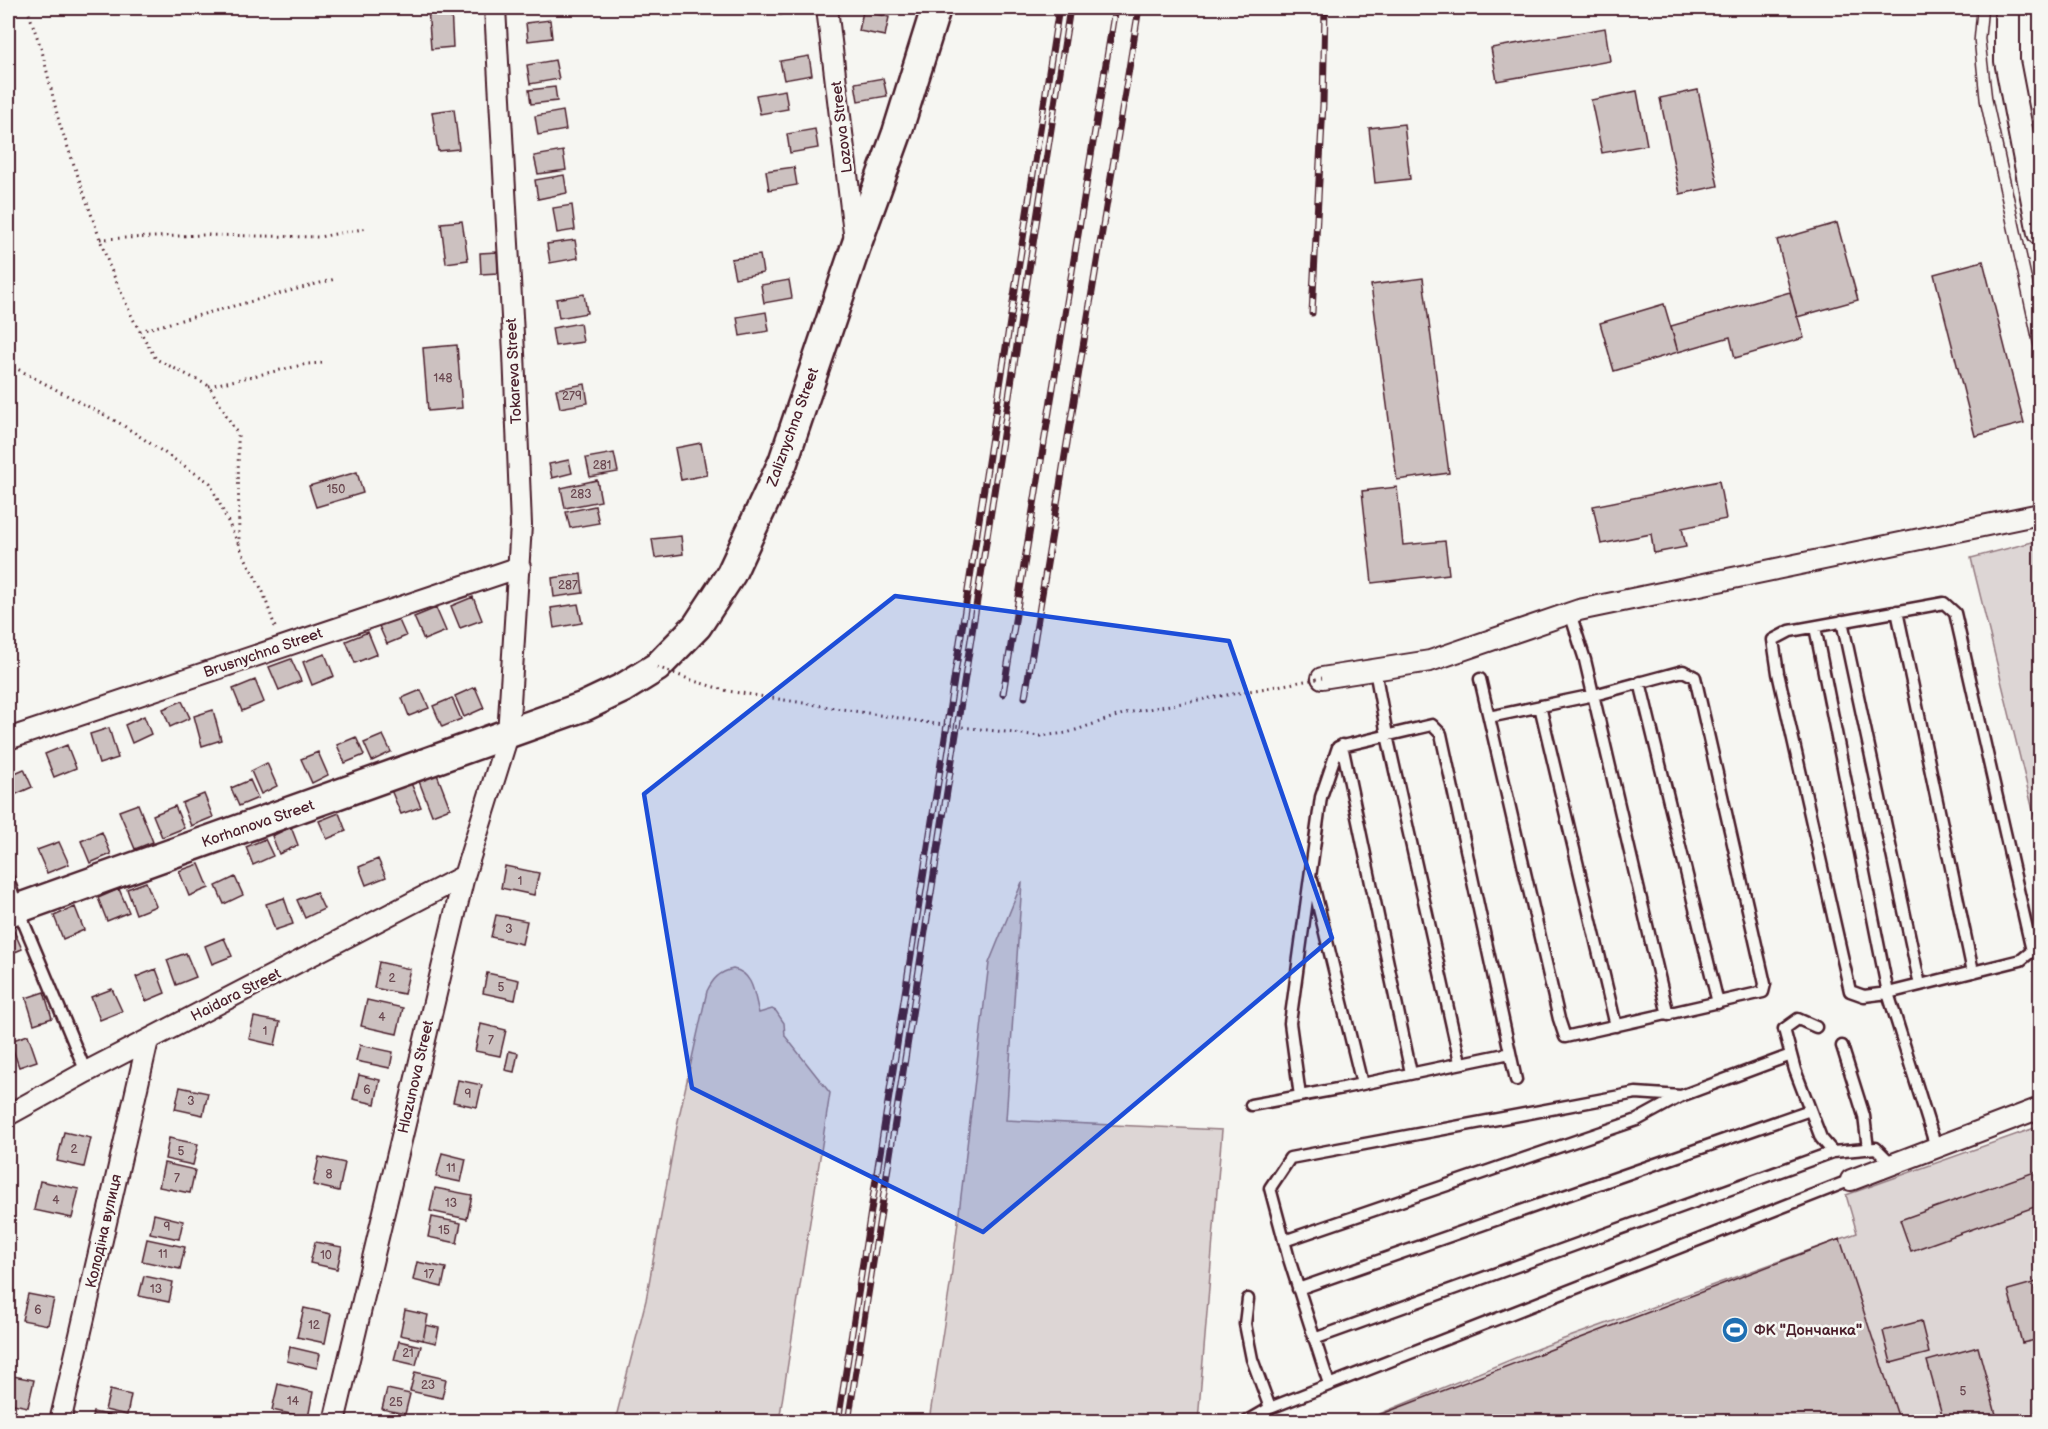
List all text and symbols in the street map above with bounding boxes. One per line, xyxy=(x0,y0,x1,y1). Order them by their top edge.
street label: Lozova Street xyxy=(827,80,857,174)
street label: Tokareva Street xyxy=(502,317,526,424)
street label: Zaliznychna Street xyxy=(762,365,823,490)
house number: 148 xyxy=(434,371,452,386)
house number: 279 xyxy=(562,389,582,404)
house number: 281 xyxy=(593,458,611,473)
house number: 150 xyxy=(327,482,345,497)
house number: 283 xyxy=(570,487,592,502)
house number: 287 xyxy=(558,578,578,593)
street label: Brusnychna Street xyxy=(201,624,325,682)
street label: Korhanova Street xyxy=(199,796,317,852)
house number: 1 xyxy=(518,874,522,889)
house number: 3 xyxy=(505,922,513,937)
street label: Haidara Street xyxy=(188,964,285,1026)
house number: 2 xyxy=(388,971,396,986)
house number: 5 xyxy=(498,980,505,995)
house number: 4 xyxy=(378,1010,386,1025)
street label: Hlazunova Street xyxy=(394,1018,438,1135)
house number: 1 xyxy=(263,1024,267,1039)
house number: 7 xyxy=(488,1033,494,1048)
house number: 6 xyxy=(363,1083,371,1098)
house number: 9 xyxy=(465,1087,472,1102)
house number: 3 xyxy=(187,1094,195,1109)
house number: 2 xyxy=(70,1142,78,1157)
house number: 5 xyxy=(178,1144,185,1159)
house number: 11 xyxy=(446,1161,456,1176)
house number: 8 xyxy=(326,1167,333,1182)
house number: 7 xyxy=(174,1171,180,1186)
street label: Колодіна вулиця xyxy=(82,1172,126,1290)
house number: 4 xyxy=(52,1193,60,1208)
house number: 13 xyxy=(445,1196,457,1211)
house number: 9 xyxy=(164,1220,171,1235)
house number: 15 xyxy=(438,1223,450,1238)
house number: 11 xyxy=(158,1247,168,1262)
house number: 10 xyxy=(320,1248,332,1263)
house number: 17 xyxy=(424,1267,434,1282)
house number: 13 xyxy=(150,1282,162,1297)
house number: 6 xyxy=(34,1303,42,1318)
sports icon: ФК "Дончанка" xyxy=(1720,1315,1750,1345)
house number: 12 xyxy=(308,1318,320,1333)
place label: ФК "Дончанка" xyxy=(1754,1321,1862,1340)
house number: 21 xyxy=(402,1346,414,1361)
house number: 23 xyxy=(421,1378,435,1393)
house number: 5 xyxy=(1960,1384,1967,1399)
house number: 14 xyxy=(287,1394,300,1409)
house number: 25 xyxy=(389,1395,403,1410)

